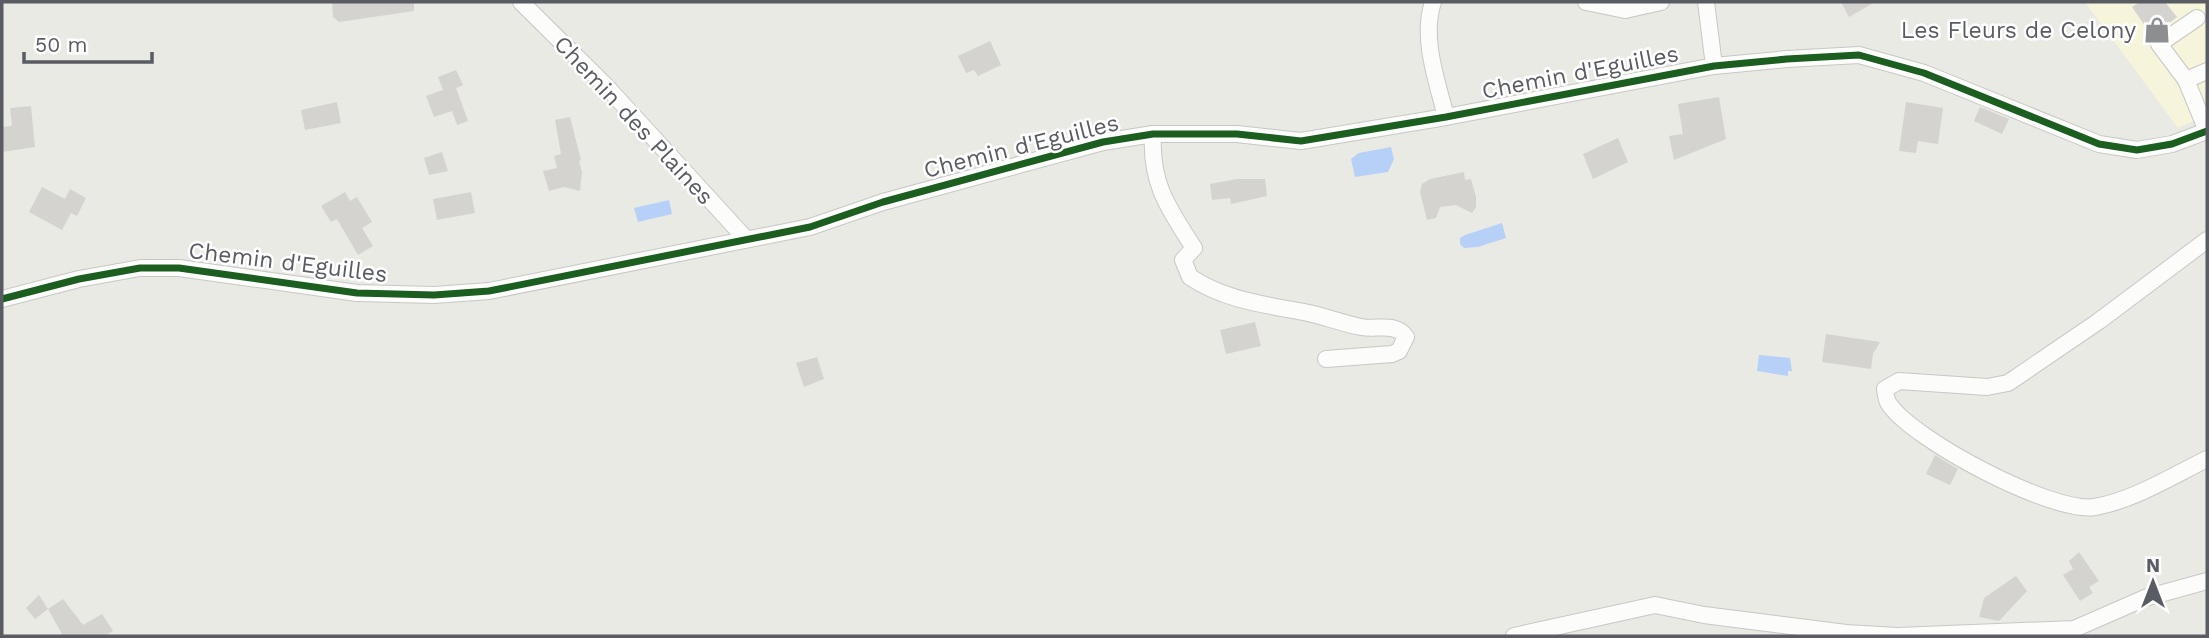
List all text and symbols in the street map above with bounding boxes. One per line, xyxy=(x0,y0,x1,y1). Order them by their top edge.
shop icon: Les Fleurs de Celony xyxy=(2142,15,2172,45)
place label: Les Fleurs de Celony xyxy=(1901,17,2136,44)
scale bar xyxy=(24,21,152,65)
street label: Chemin des Plaines xyxy=(548,30,719,210)
text: 50 m xyxy=(35,32,87,57)
street label: Chemin d'Eguilles xyxy=(1479,40,1681,105)
street label: Chemin d'Eguilles xyxy=(921,109,1121,184)
street label: Chemin d'Eguilles xyxy=(187,237,389,288)
north arrow xyxy=(2118,547,2188,617)
text: N xyxy=(2146,554,2160,577)

